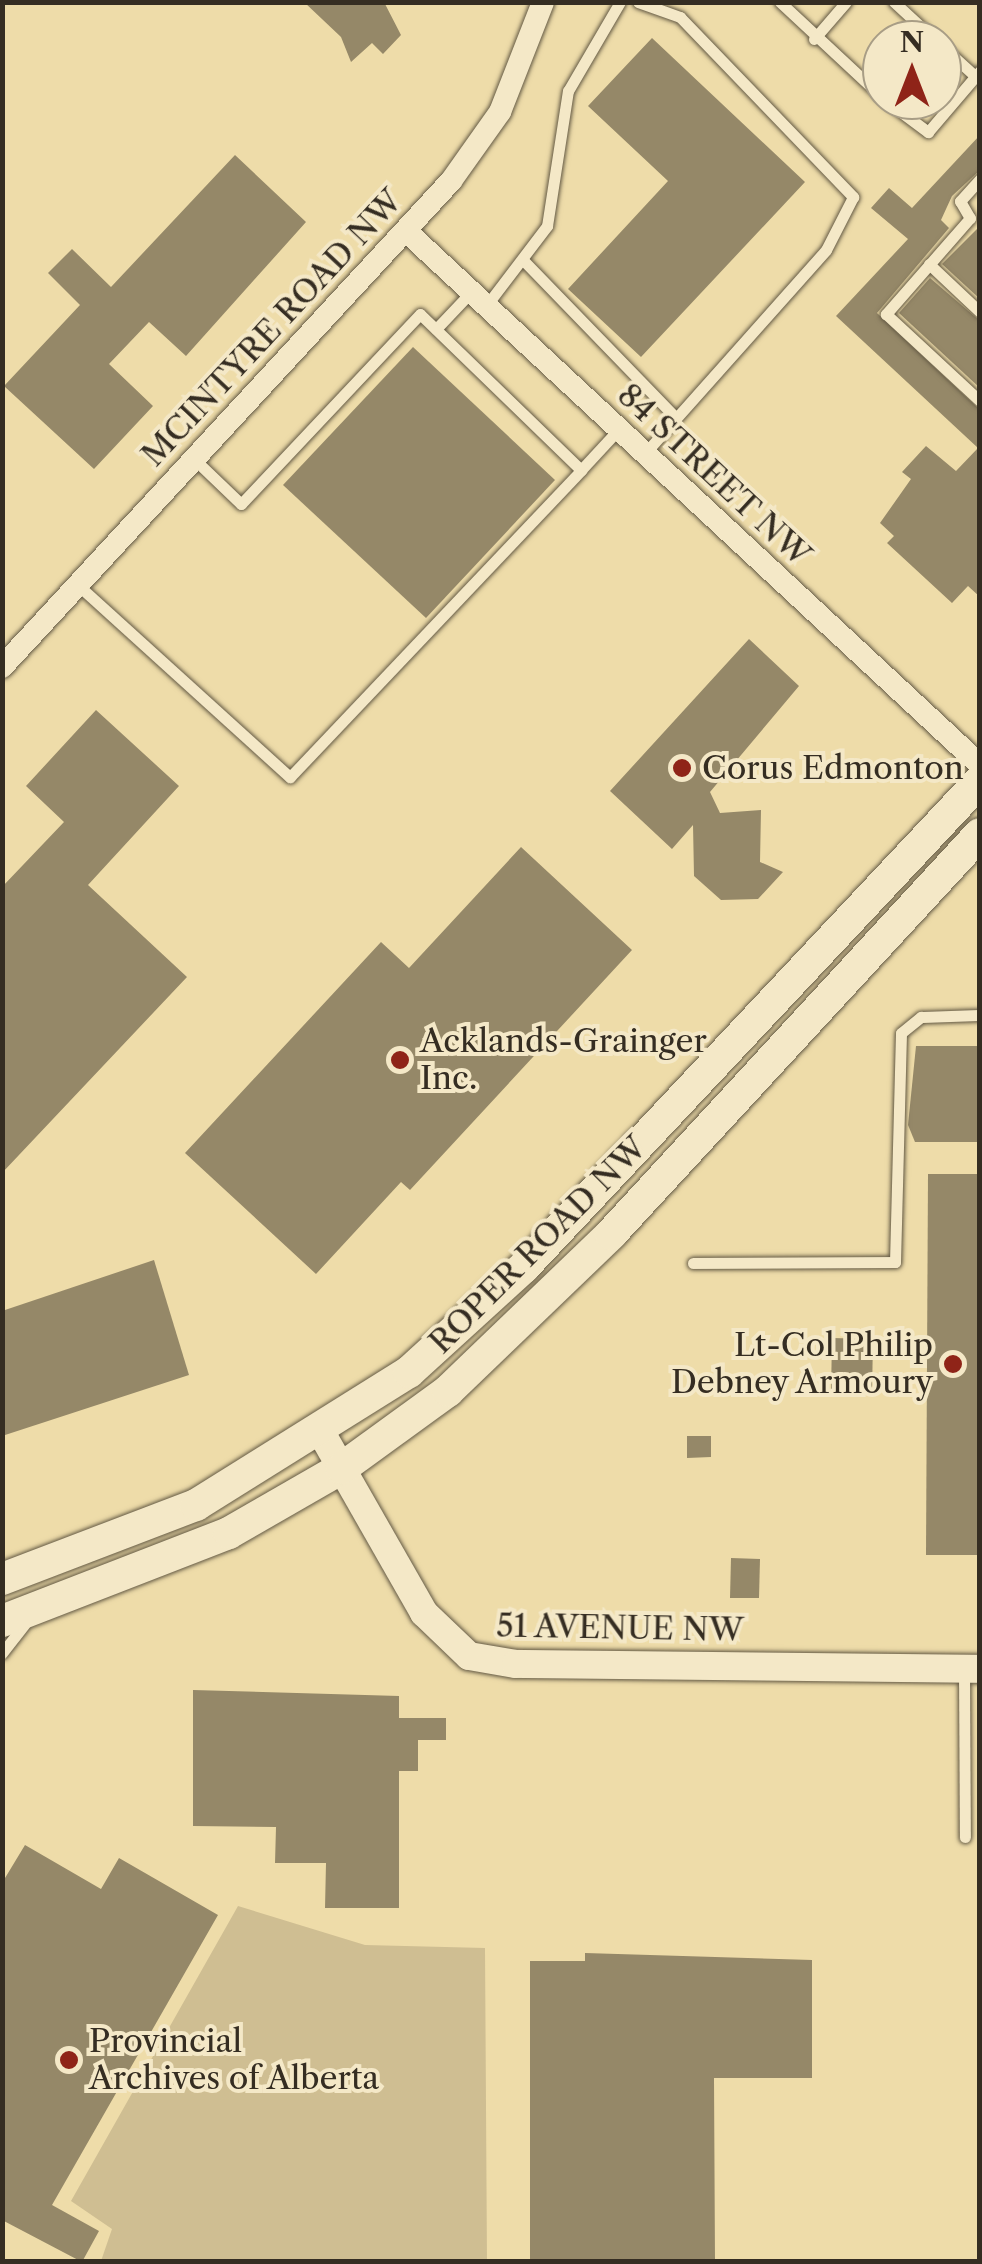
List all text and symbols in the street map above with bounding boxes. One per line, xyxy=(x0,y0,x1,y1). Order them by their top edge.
north arrow xyxy=(862,20,962,120)
text: N xyxy=(900,25,924,59)
street label: MCINTYRE ROAD NW xyxy=(134,182,410,474)
street label: 84 STREET NW xyxy=(609,376,819,574)
place label: Corus Edmonton xyxy=(702,749,964,787)
marker: Corus Edmonton xyxy=(671,757,693,779)
place label: Acklands-Grainger Inc. xyxy=(420,1023,707,1098)
marker: Acklands-Grainger Inc. xyxy=(389,1049,411,1071)
street label: ROPER ROAD NW xyxy=(421,1128,655,1362)
place label: Lt-Col Philip Debney Armoury xyxy=(669,1327,933,1402)
marker: Lt-Col Philip Debney Armoury xyxy=(942,1353,964,1375)
street label: 51 AVENUE NW xyxy=(495,1607,745,1649)
place label: Provincial Archives of Alberta xyxy=(89,2023,380,2098)
marker: Provincial Archives of Alberta xyxy=(58,2049,80,2071)

